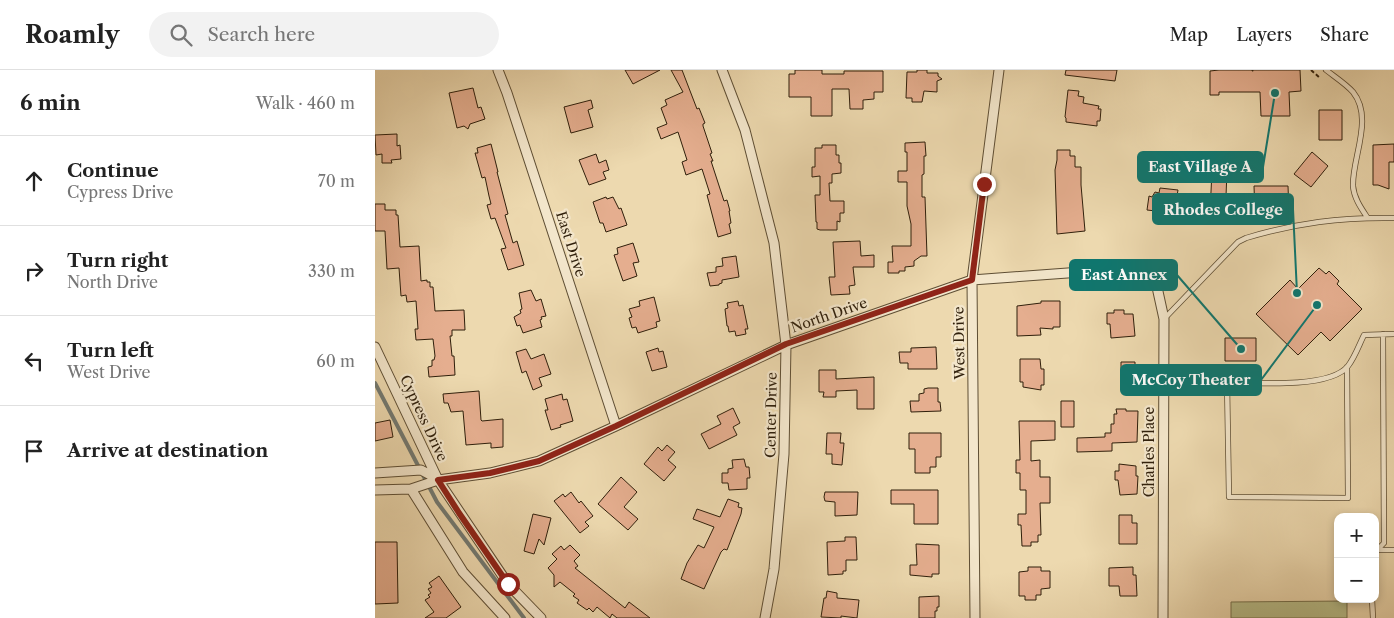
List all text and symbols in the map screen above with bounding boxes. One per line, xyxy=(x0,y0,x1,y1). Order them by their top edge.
search box xyxy=(149,12,499,57)
text: Roamly xyxy=(25,20,119,49)
icon: search xyxy=(167,21,195,49)
text: Search here xyxy=(207,23,315,46)
text: Map xyxy=(1170,24,1208,46)
text: Layers xyxy=(1236,24,1292,46)
text: Share xyxy=(1320,24,1369,46)
text: 6 min xyxy=(20,90,81,115)
text: Walk · 460 m xyxy=(256,93,355,113)
callout: East Village A xyxy=(1138,152,1263,182)
text: East Village A xyxy=(1148,157,1252,176)
text: Continue xyxy=(67,159,159,182)
icon: ahead xyxy=(20,167,48,195)
text: 70 m xyxy=(318,171,355,191)
route end xyxy=(973,173,996,196)
text: Cypress Drive xyxy=(67,182,173,202)
callout: Rhodes College xyxy=(1153,194,1293,224)
text: Rhodes College xyxy=(1163,200,1283,219)
street label: East Drive xyxy=(552,209,590,279)
text: Turn right xyxy=(67,249,168,272)
icon: right xyxy=(20,257,48,285)
callout: East Annex xyxy=(1070,260,1177,290)
text: 330 m xyxy=(308,261,355,281)
text: East Annex xyxy=(1081,265,1167,284)
text: North Drive xyxy=(67,272,158,292)
street label: North Drive xyxy=(788,293,870,336)
street label: West Drive xyxy=(949,306,969,381)
text: Turn left xyxy=(67,339,154,362)
icon: left xyxy=(20,347,48,375)
text: 60 m xyxy=(316,351,355,371)
text: West Drive xyxy=(67,362,151,382)
callout: McCoy Theater xyxy=(1121,365,1261,395)
text: McCoy Theater xyxy=(1131,370,1251,389)
street label: Cypress Drive xyxy=(396,372,452,464)
street label: Center Drive xyxy=(761,372,781,458)
street label: Charles Place xyxy=(1140,407,1158,497)
icon: arrive xyxy=(20,437,48,465)
text: Arrive at destination xyxy=(67,439,268,462)
map controls xyxy=(1334,513,1379,603)
button: + xyxy=(1334,513,1379,558)
button: − xyxy=(1334,558,1379,603)
route start xyxy=(497,573,520,596)

